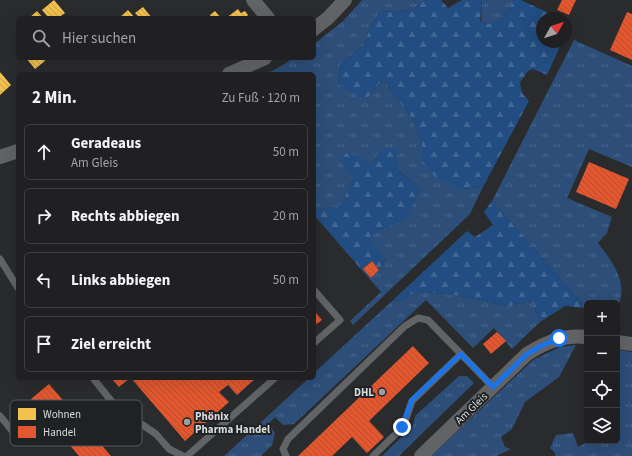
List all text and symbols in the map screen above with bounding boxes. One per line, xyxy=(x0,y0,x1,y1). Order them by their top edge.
north arrow xyxy=(536,12,572,48)
search box xyxy=(16,16,316,60)
icon: search xyxy=(30,27,52,49)
text: Hier suchen xyxy=(62,28,136,49)
text: 2 Min. xyxy=(32,86,77,110)
text: Zu Fuß · 120 m xyxy=(222,89,300,107)
text: Geradeaus xyxy=(71,133,141,154)
icon: ahead xyxy=(33,141,55,163)
text: 50 m xyxy=(273,143,299,161)
text: Am Gleis xyxy=(71,154,118,172)
icon: right xyxy=(33,205,55,227)
text: Rechts abbiegen xyxy=(71,206,180,227)
text: 20 m xyxy=(273,207,299,225)
icon: left xyxy=(33,269,55,291)
text: Links abbiegen xyxy=(71,270,170,291)
text: 50 m xyxy=(273,271,299,289)
map controls xyxy=(584,300,620,444)
button: + xyxy=(584,300,620,336)
route start xyxy=(550,329,568,347)
icon: arrive xyxy=(33,333,55,355)
text: Ziel erreicht xyxy=(71,334,151,355)
button: − xyxy=(584,336,620,372)
button: locate xyxy=(584,372,620,408)
place label: DHL xyxy=(354,385,374,400)
marker: DHL xyxy=(377,387,387,397)
street label: Am Gleis xyxy=(452,389,491,428)
legend xyxy=(10,400,142,446)
text: Wohnen xyxy=(43,407,81,422)
button: layers xyxy=(584,408,620,444)
place label: Phönix Pharma Handel xyxy=(195,409,271,437)
marker: Phönix Pharma Handel xyxy=(182,417,192,427)
route end xyxy=(393,418,411,436)
text: Handel xyxy=(43,425,76,440)

